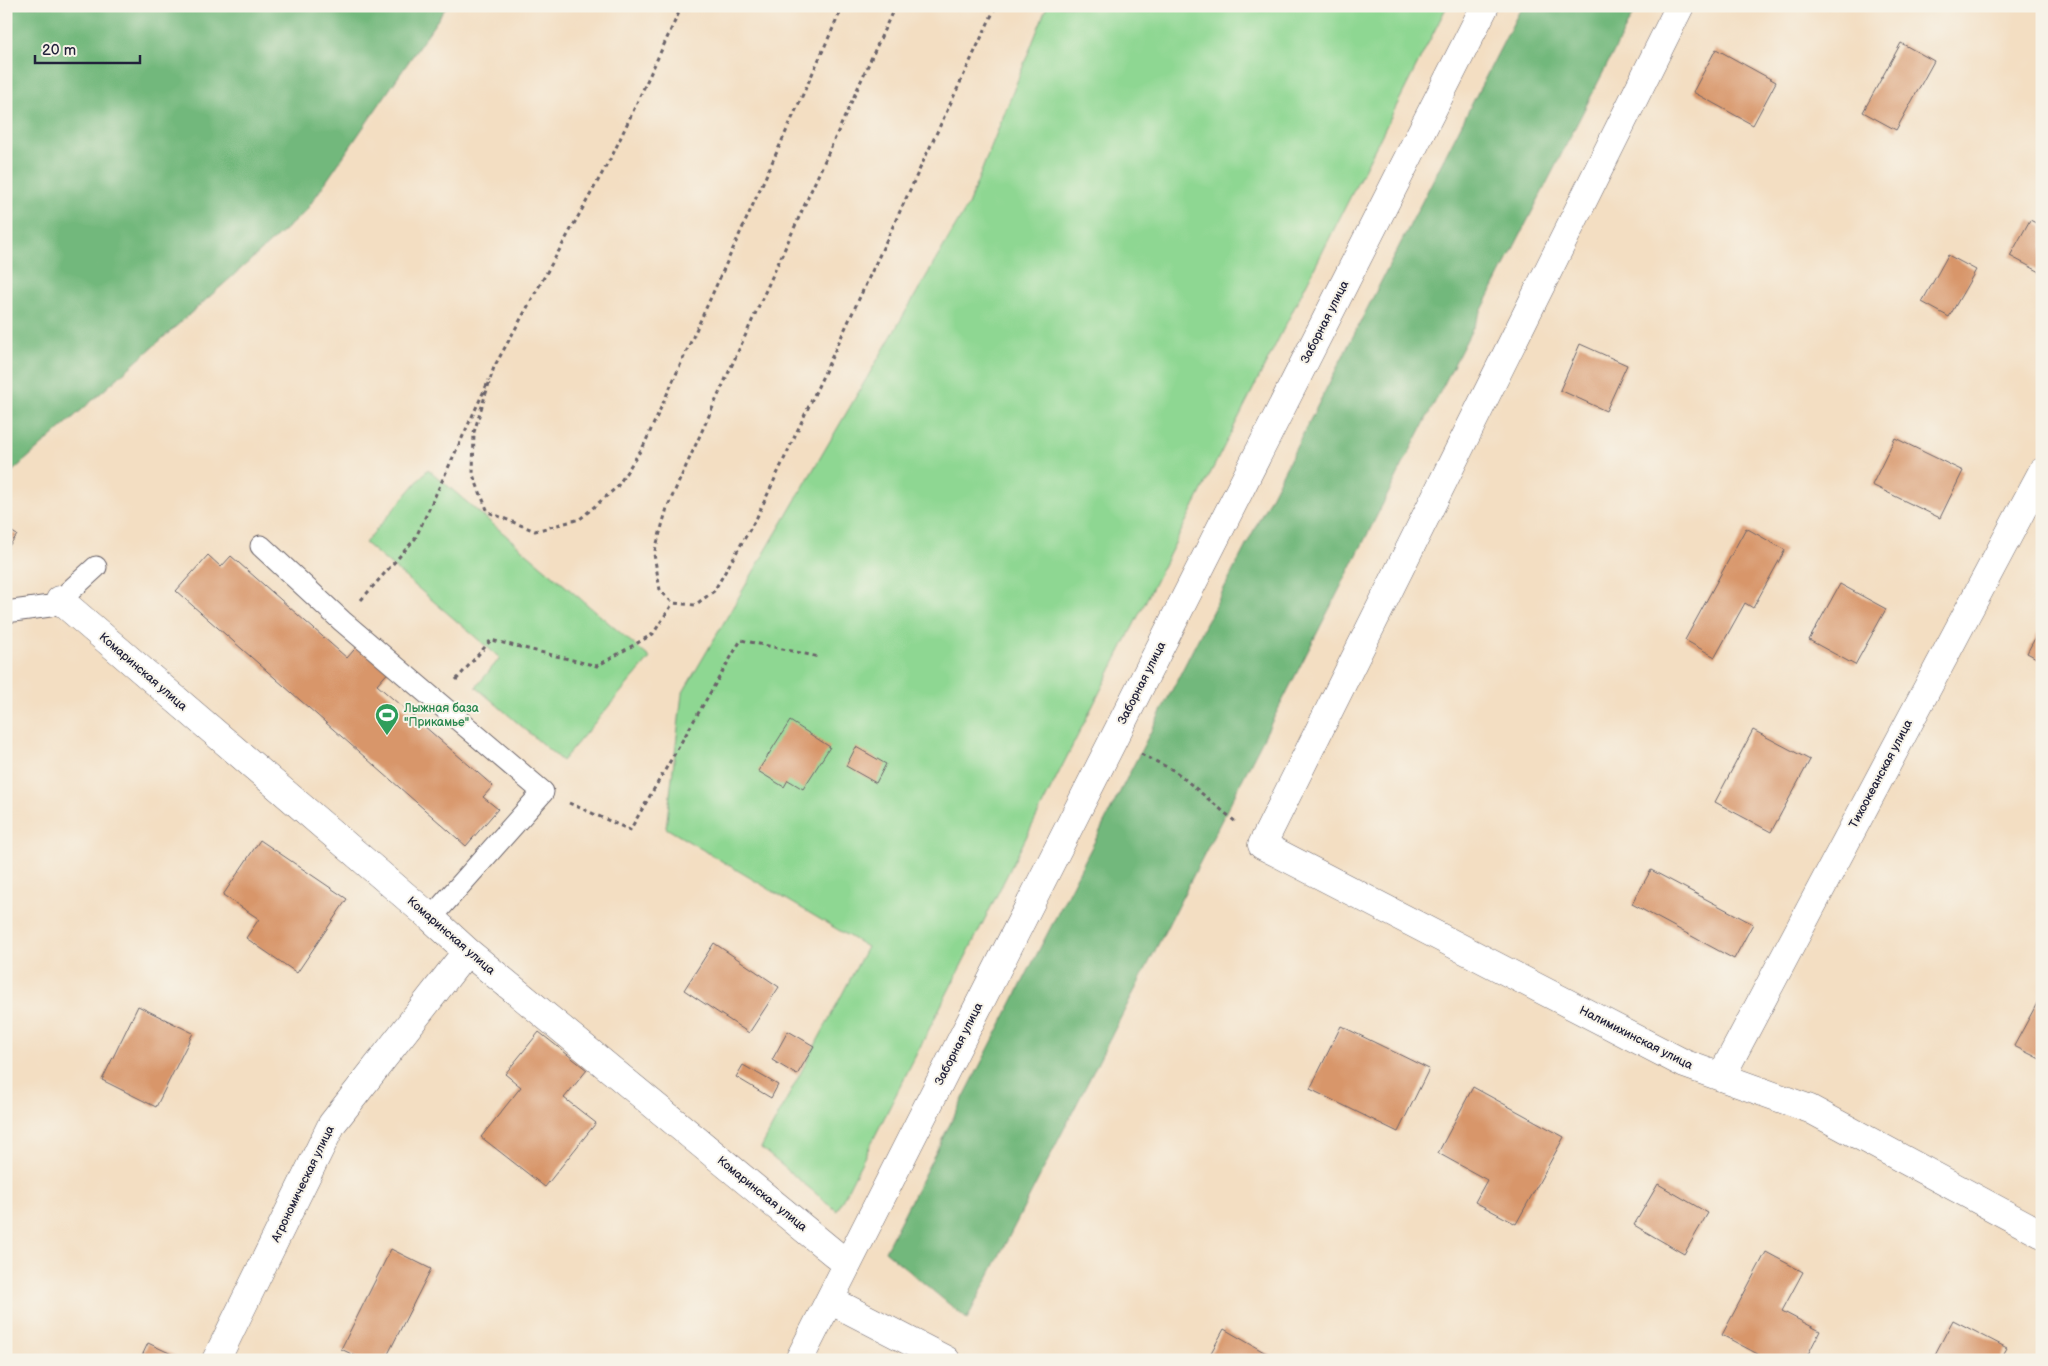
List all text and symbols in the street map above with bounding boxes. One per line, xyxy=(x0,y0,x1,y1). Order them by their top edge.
scale bar xyxy=(35,32,140,64)
text: 20 m xyxy=(42,41,76,60)
street label: Заборная улица xyxy=(1298,278,1352,366)
street label: Комаринская улица xyxy=(96,630,190,714)
street label: Заборная улица xyxy=(1115,639,1169,727)
place label: Лыжная база "Прикамье" xyxy=(403,701,479,730)
sports icon: Лыжная база "Прикамье" xyxy=(374,702,400,736)
street label: Тихоокеанская улица xyxy=(1846,717,1916,831)
street label: Комаринская улица xyxy=(404,894,498,978)
street label: Заборная улица xyxy=(932,1000,986,1088)
street label: Налимихинская улица xyxy=(1577,1003,1695,1073)
street label: Агрономическая улица xyxy=(268,1123,338,1246)
street label: Комаринская улица xyxy=(714,1153,810,1235)

